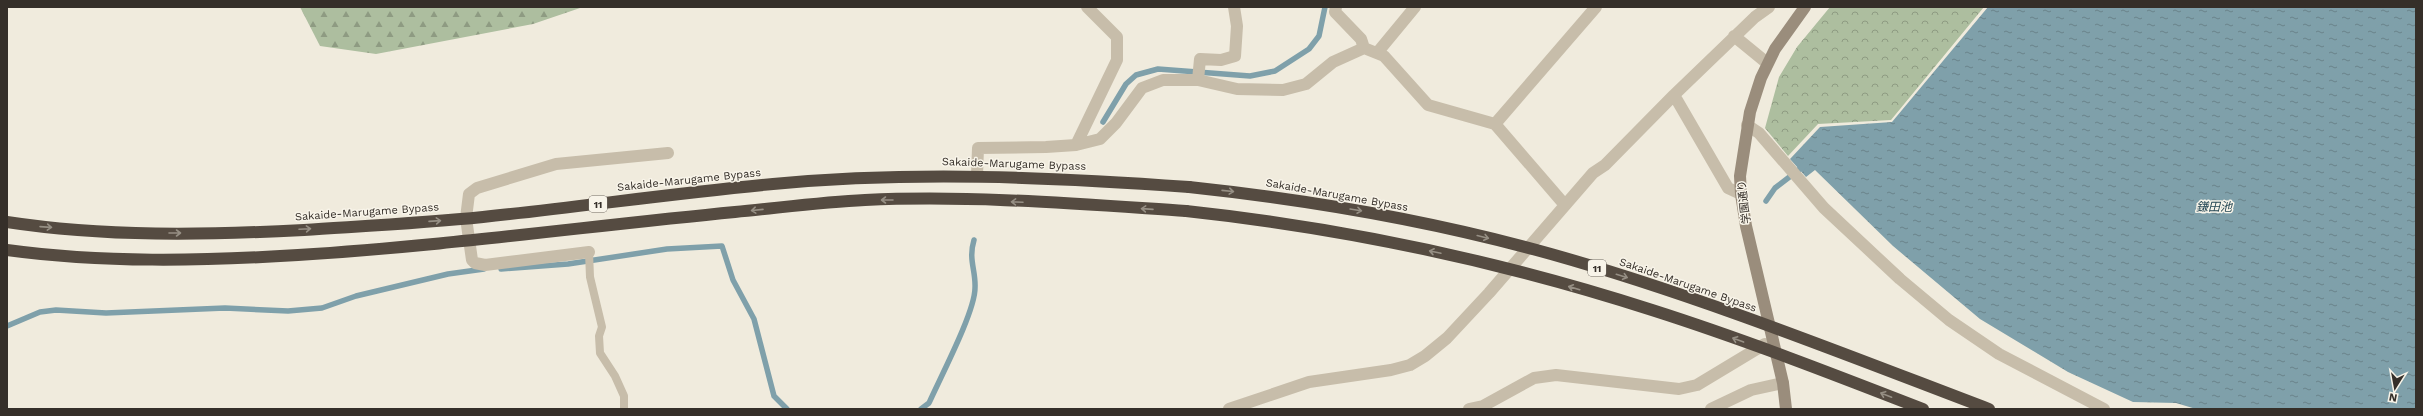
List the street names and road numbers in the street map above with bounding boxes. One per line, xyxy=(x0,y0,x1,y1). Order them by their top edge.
street label: Sakaide-Marugame Bypass xyxy=(942,155,1087,173)
street label: Sakaide-Marugame Bypass xyxy=(617,166,762,194)
street label: Sakaide-Marugame Bypass xyxy=(1265,176,1409,214)
street label: 学園通り xyxy=(1735,179,1753,225)
road number: 11 xyxy=(589,196,607,212)
street label: Sakaide-Marugame Bypass xyxy=(295,200,440,224)
street label: Sakaide-Marugame Bypass xyxy=(1618,255,1759,315)
road number: 11 xyxy=(1588,260,1606,276)

